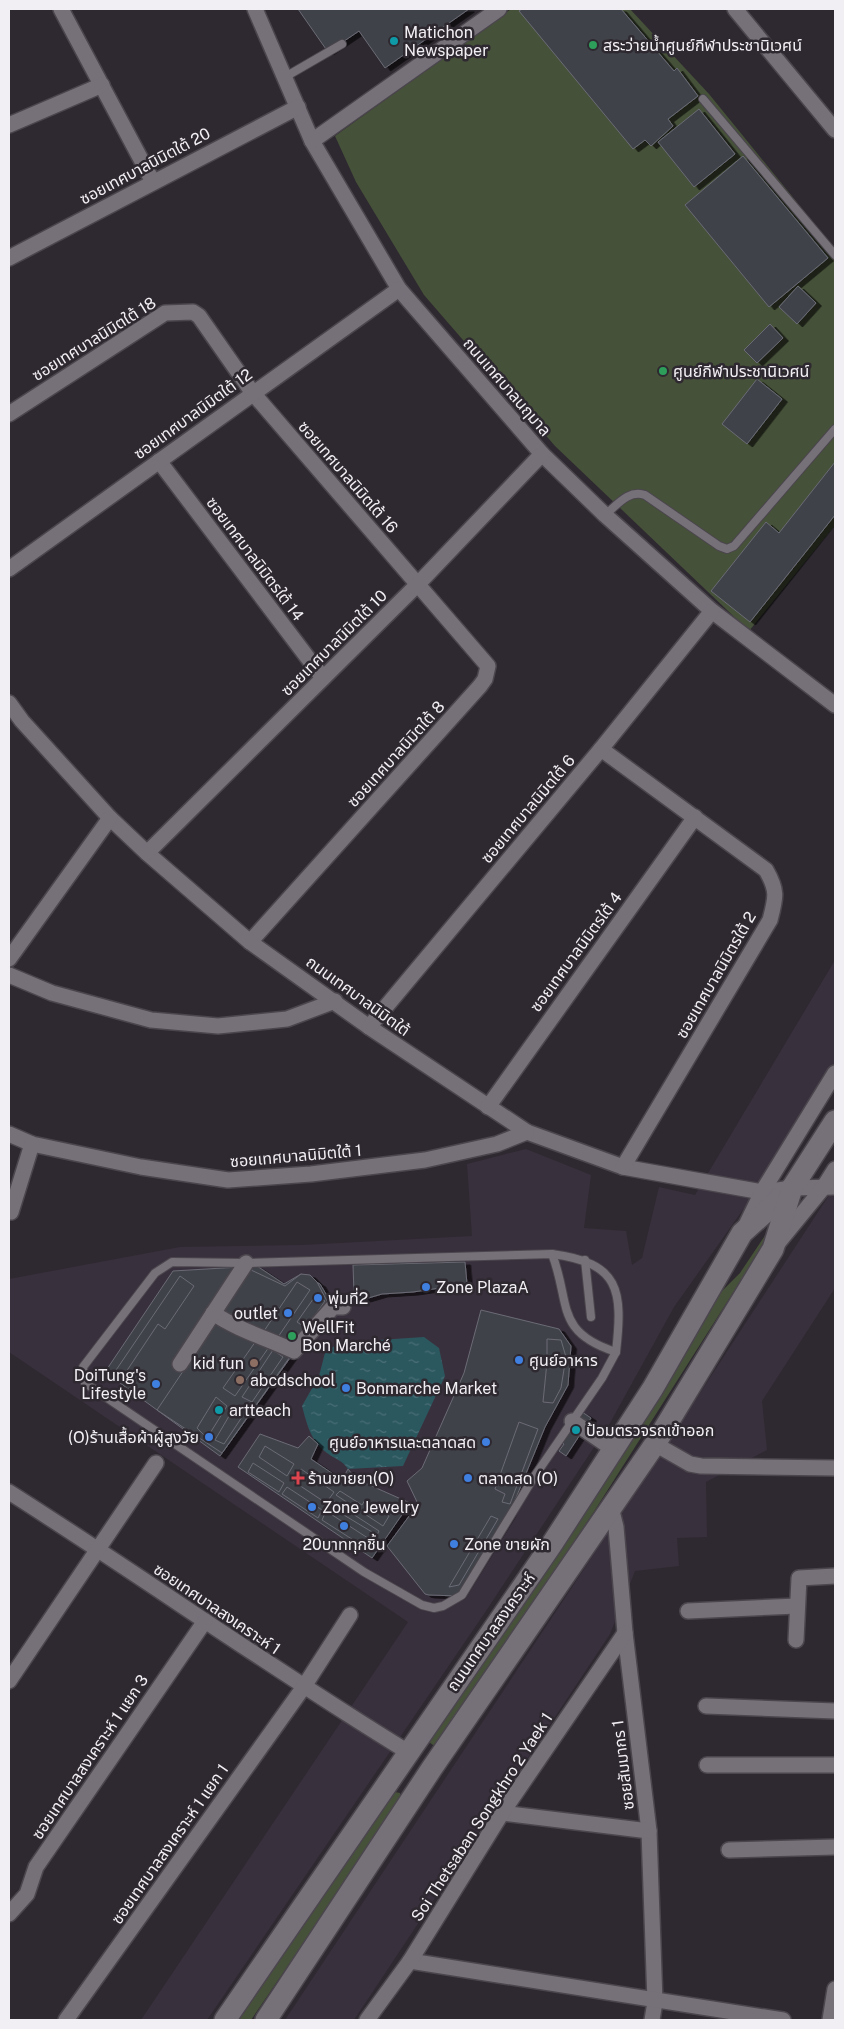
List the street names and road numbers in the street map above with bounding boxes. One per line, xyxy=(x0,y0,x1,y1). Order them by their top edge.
street label: ซอยเทศบาลนิมิตใต้ 20 xyxy=(76,123,214,208)
street label: ซอยเทศบาลนิมิตใต้ 18 xyxy=(28,293,160,385)
street label: ถนนเทศบาลนฤมาล xyxy=(459,334,555,440)
street label: ซอยเทศบาลนิมิตใต้ 12 xyxy=(130,365,256,463)
street label: ซอยเทศบาลนิมิตใต้ 16 xyxy=(294,417,402,537)
street label: ซอยเทศบาลนิมิตรใต้ 14 xyxy=(202,493,308,625)
street label: ซอยเทศบาลนิมิตใต้ 10 xyxy=(277,586,391,700)
street label: ซอยเทศบาลนิมิตใต้ 8 xyxy=(343,697,449,811)
street label: ซอยเทศบาลนิมิตใต้ 6 xyxy=(477,751,579,867)
street label: ซอยเทศบาลนิมิตรใต้ 4 xyxy=(526,888,626,1016)
street label: ซอยเทศบาลนิมิตรใต้ 2 xyxy=(672,908,760,1042)
street label: ถนนเทศบาลนิมิตใต้ xyxy=(302,952,414,1040)
street label: ซอยเทศบาลนิมิตใต้ 1 xyxy=(229,1141,363,1171)
street label: ซอยเทศบาลสงเคราะห์ 1 xyxy=(150,1559,284,1659)
street label: ถนนเทศบาลสงเคราะห์ xyxy=(443,1569,539,1695)
street label: ซอยเทศบาลสงเคราะห์ 1 แยก 3 xyxy=(28,1671,152,1843)
street label: Soi Thetsaban Songkhro 2 Yaek 1 xyxy=(407,1709,557,1925)
street label: ซอยสัมมากร 1 xyxy=(608,1719,638,1811)
street label: ซอยเทศบาลสงเคราะห์ 1 แยก 1 xyxy=(107,1760,233,1928)

